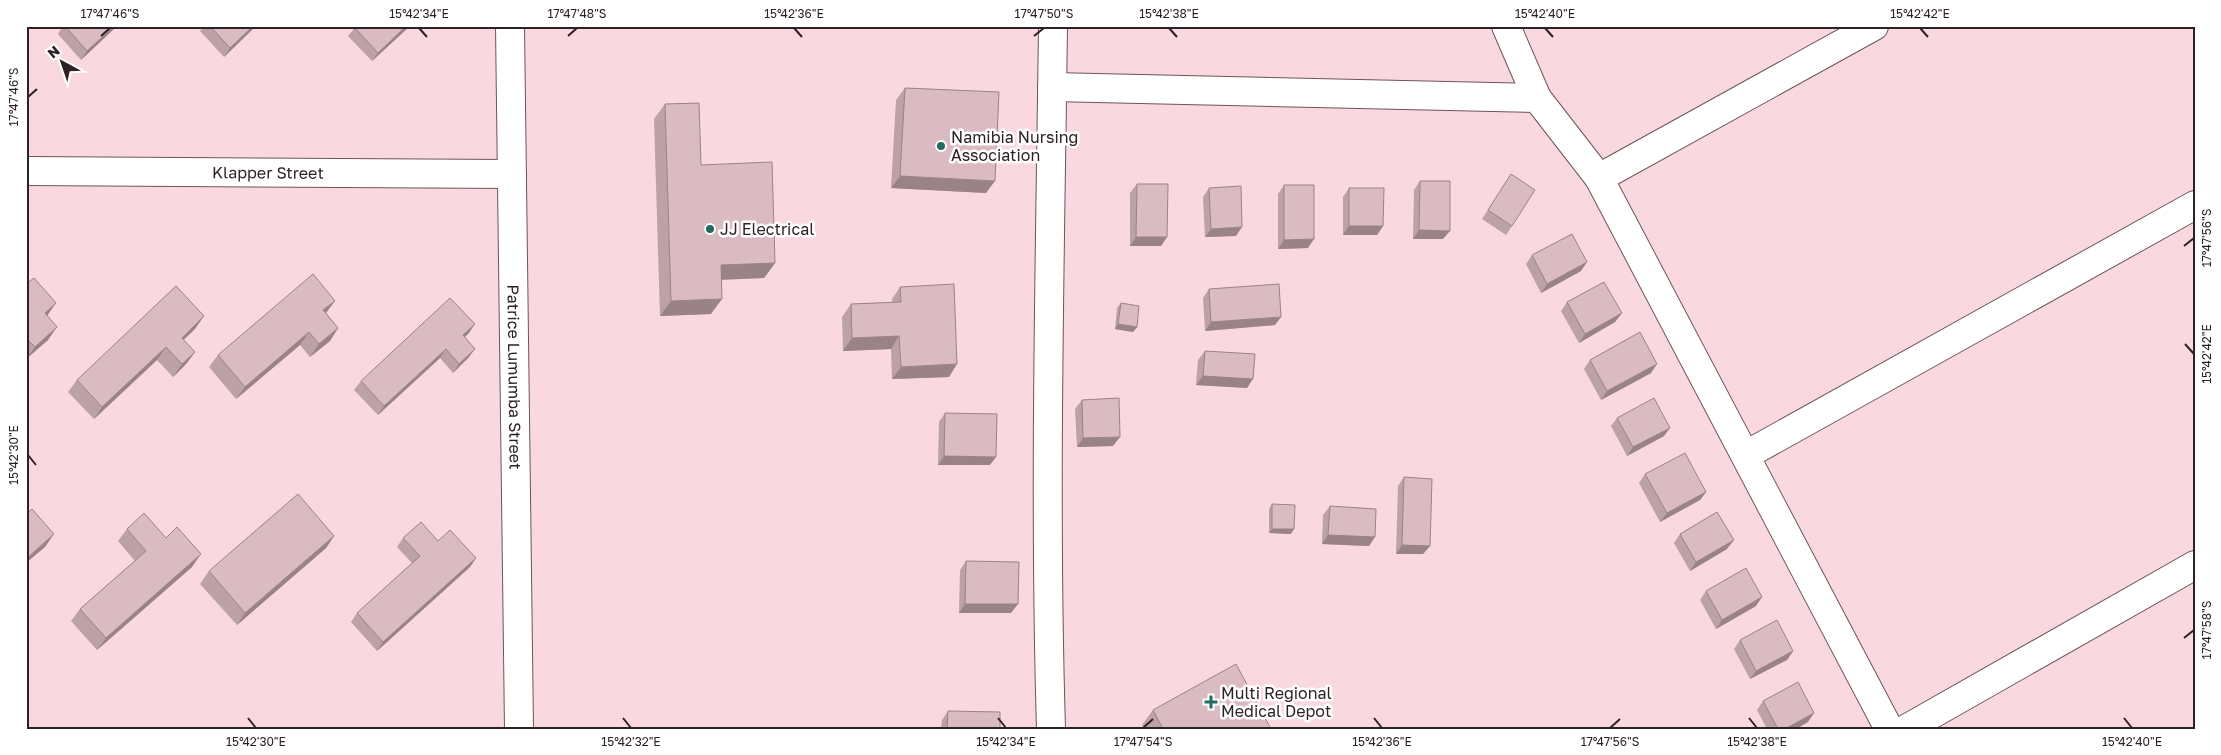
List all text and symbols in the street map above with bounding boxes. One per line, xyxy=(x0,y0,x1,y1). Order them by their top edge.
text: 17°47'46"S xyxy=(80,6,140,21)
text: 15°42'34"E xyxy=(389,6,449,21)
text: 17°47'48"S xyxy=(547,6,607,21)
text: 15°42'36"E xyxy=(764,6,824,21)
text: 17°47'50"S xyxy=(1015,6,1074,21)
text: 15°42'38"E xyxy=(1139,6,1199,21)
text: 15°42'40"E xyxy=(1515,6,1575,21)
text: 15°42'42"E xyxy=(1890,6,1950,21)
north arrow xyxy=(38,38,88,88)
text: N xyxy=(44,42,63,62)
text: 17°47'46"S xyxy=(6,67,21,127)
place label: Namibia Nursing Association xyxy=(951,127,1078,165)
marker: Namibia Nursing Association xyxy=(935,140,947,152)
street label: Klapper Street xyxy=(212,162,324,183)
text: 17°47'56"S xyxy=(2199,208,2214,267)
place label: JJ Electrical xyxy=(720,219,814,239)
marker: JJ Electrical xyxy=(704,223,716,235)
street label: Patrice Lumumba Street xyxy=(503,284,526,470)
text: 15°42'42"E xyxy=(2199,324,2214,384)
text: 15°42'30"E xyxy=(6,425,21,485)
text: 17°47'58"S xyxy=(2199,600,2214,659)
place label: Multi Regional Medical Depot xyxy=(1221,683,1332,721)
marker: Multi Regional Medical Depot xyxy=(1205,696,1217,708)
text: 15°42'30"E xyxy=(226,734,286,749)
text: 15°42'32"E xyxy=(601,734,661,749)
text: 15°42'34"E xyxy=(976,734,1036,749)
text: 17°47'54"S xyxy=(1114,734,1173,749)
text: 15°42'36"E xyxy=(1352,734,1412,749)
text: 17°47'56"S xyxy=(1581,734,1640,749)
text: 15°42'38"E xyxy=(1727,734,1787,749)
text: 15°42'40"E xyxy=(2102,734,2162,749)

